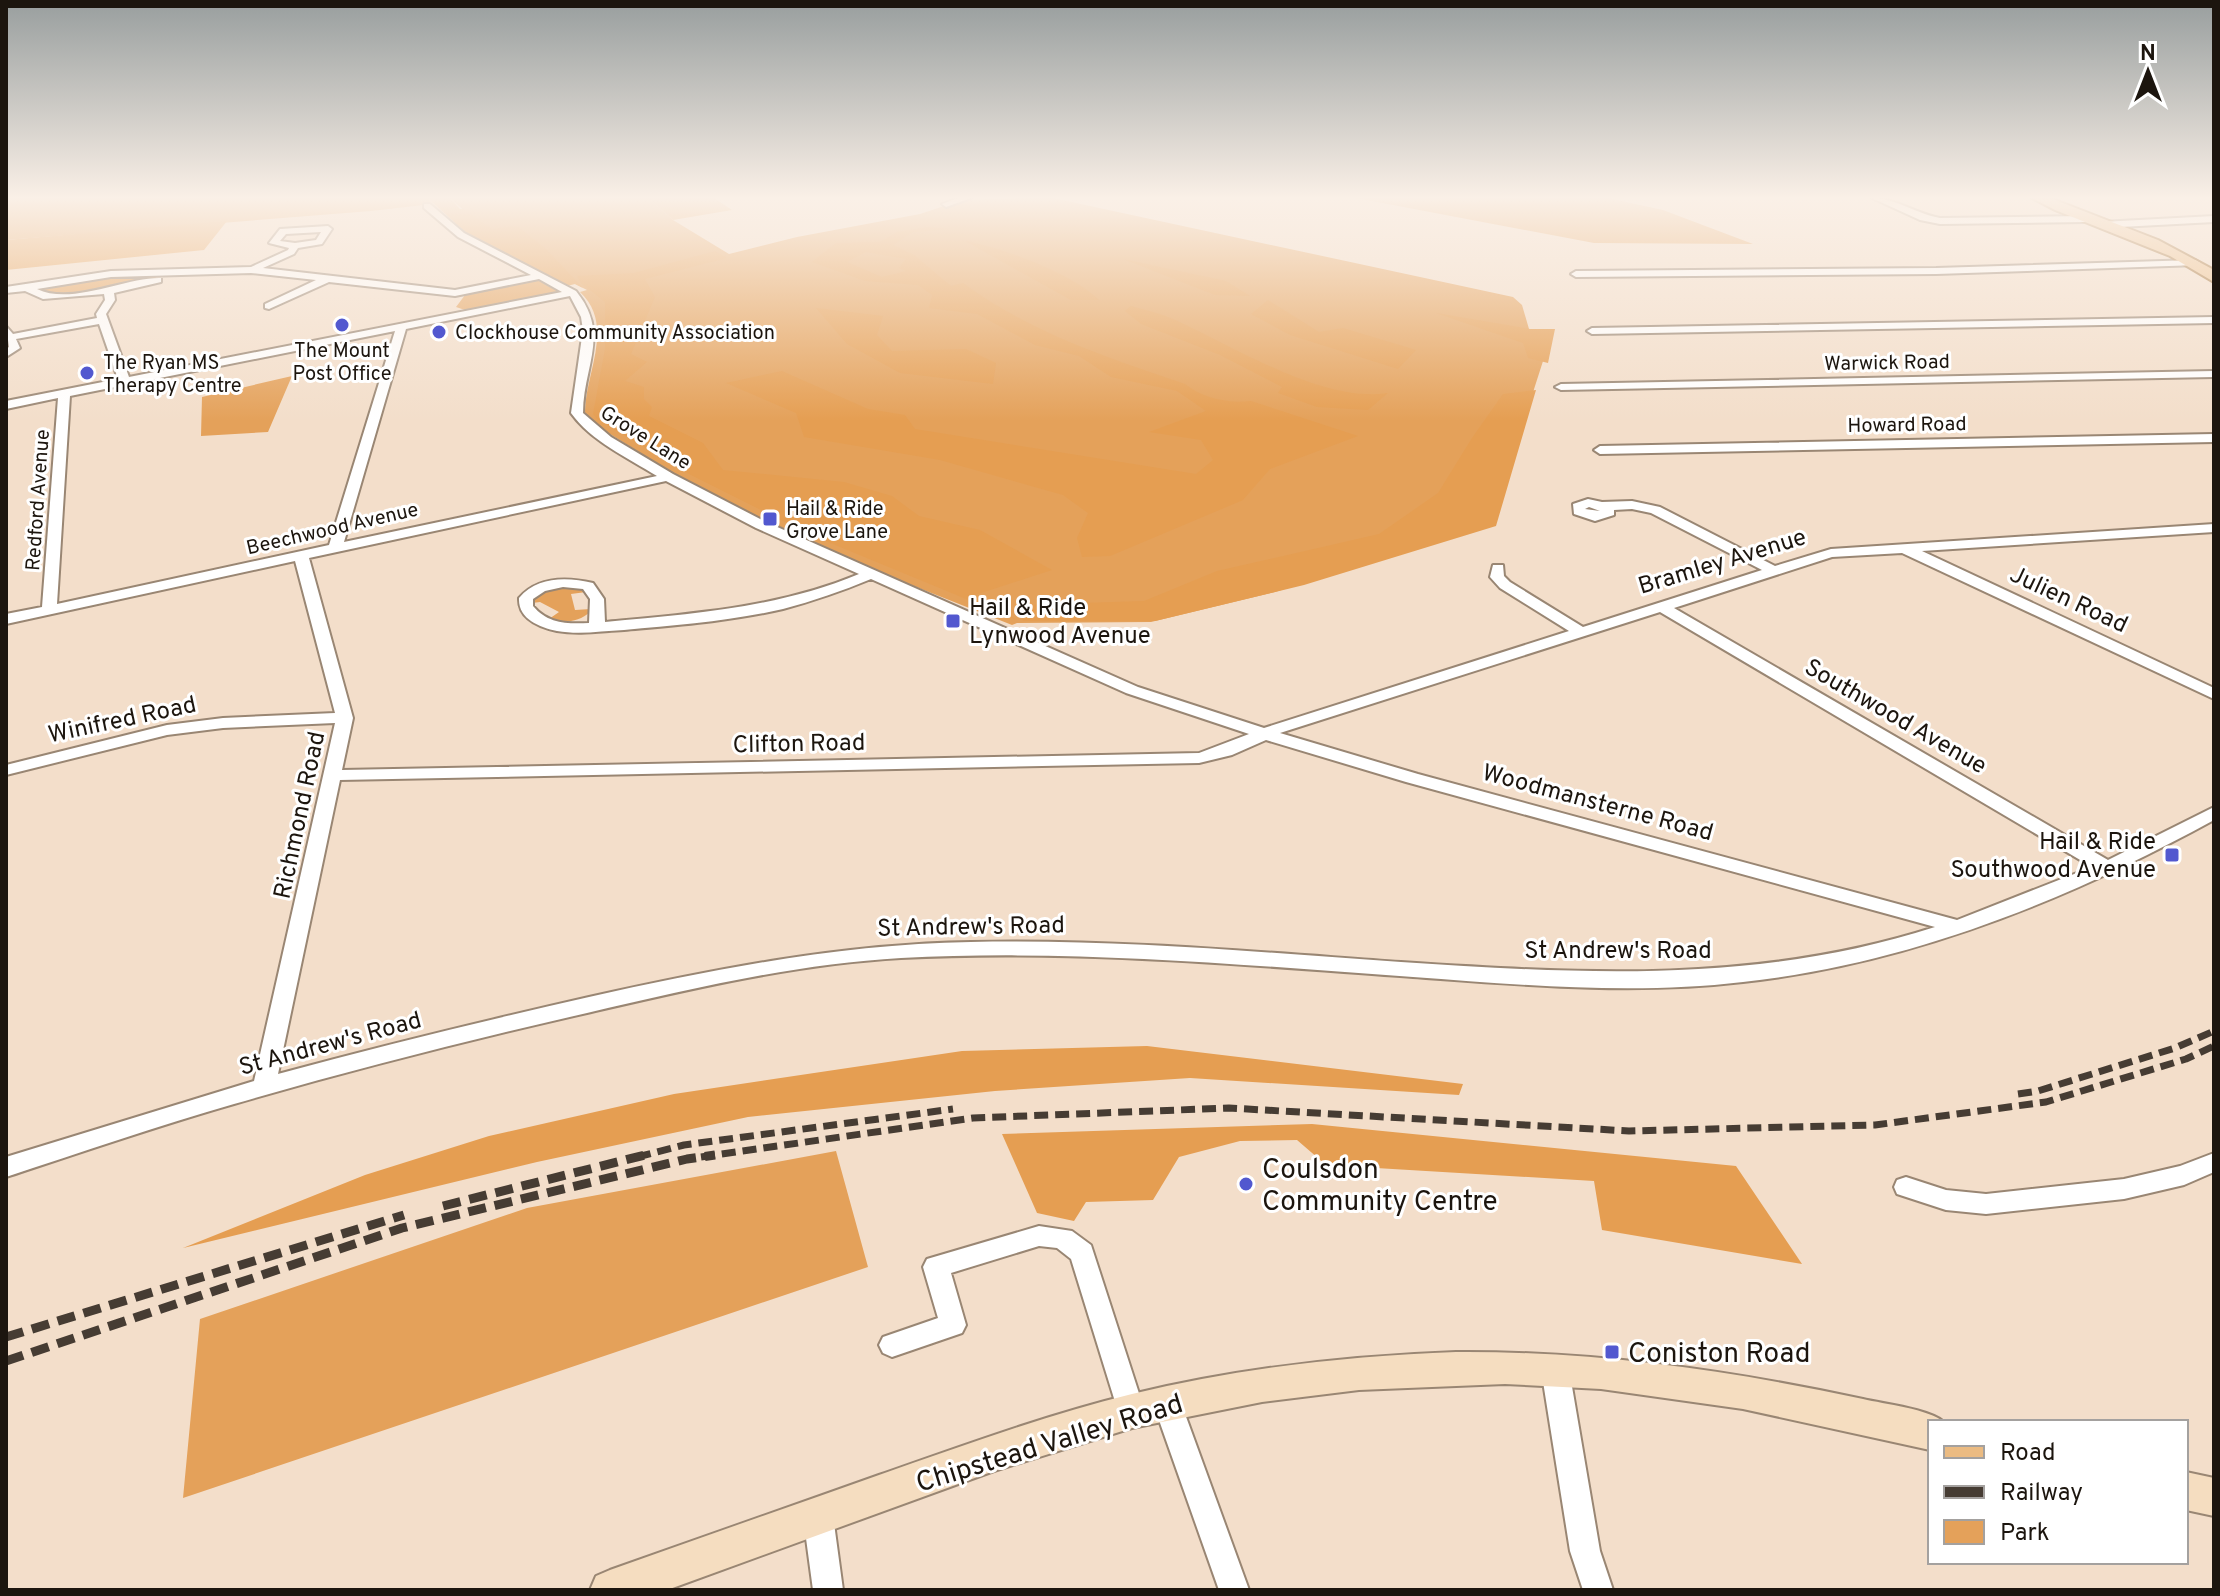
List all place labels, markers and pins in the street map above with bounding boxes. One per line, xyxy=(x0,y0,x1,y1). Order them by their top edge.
marker: The Mount Post Office xyxy=(333,316,351,334)
place label: Clockhouse Community Association xyxy=(455,321,775,347)
marker: Clockhouse Community Association xyxy=(430,323,448,341)
place label: The Mount Post Office xyxy=(292,339,392,388)
place label: The Ryan MS Therapy Centre xyxy=(103,351,242,400)
marker: The Ryan MS Therapy Centre xyxy=(78,364,96,382)
place label: Hail & Ride Grove Lane xyxy=(786,497,888,546)
marker: Hail & Ride Grove Lane xyxy=(761,510,779,528)
place label: Hail & Ride Lynwood Avenue xyxy=(969,594,1151,652)
marker: Hail & Ride Lynwood Avenue xyxy=(944,612,962,630)
place label: Hail & Ride Southwood Avenue xyxy=(1950,828,2156,886)
marker: Hail & Ride Southwood Avenue xyxy=(2163,846,2181,864)
place label: Coulsdon Community Centre xyxy=(1262,1153,1498,1221)
marker: Coulsdon Community Centre xyxy=(1237,1175,1255,1193)
place label: Coniston Road xyxy=(1628,1337,1810,1373)
marker: Coniston Road xyxy=(1603,1343,1621,1361)

